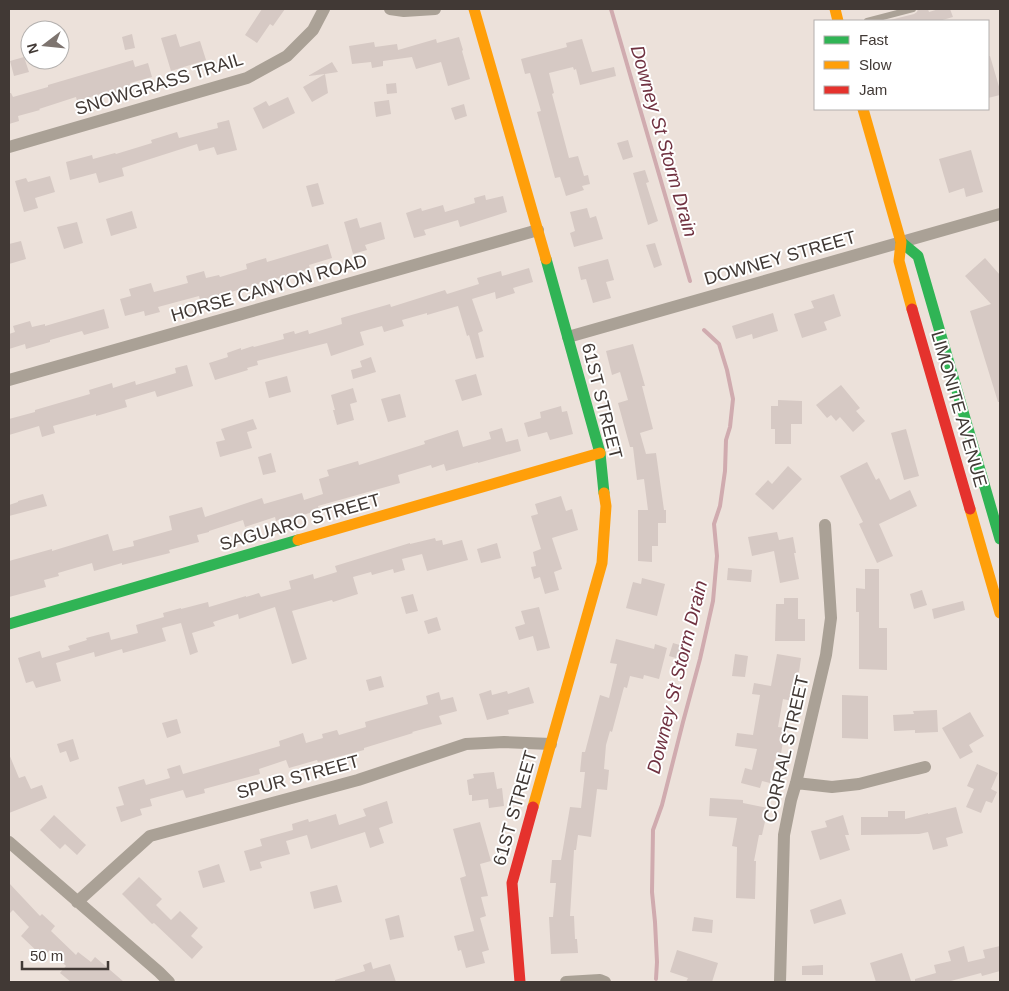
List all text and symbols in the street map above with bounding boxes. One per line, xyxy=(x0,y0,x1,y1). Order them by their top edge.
north arrow xyxy=(20,20,70,70)
legend xyxy=(814,20,989,110)
text: Fast xyxy=(859,31,889,48)
text: N xyxy=(23,42,42,56)
water label: Downey St Storm Drain xyxy=(627,43,701,239)
street label: SNOWGRASS TRAIL xyxy=(73,49,245,119)
text: Slow xyxy=(859,56,892,73)
text: Jam xyxy=(859,81,887,98)
street label: DOWNEY STREET xyxy=(702,227,858,289)
street label: HORSE CANYON ROAD xyxy=(169,250,369,326)
street label: LIMONITE AVENUE xyxy=(927,329,991,489)
street label: 61ST STREET xyxy=(578,341,626,461)
street label: SAGUARO STREET xyxy=(217,490,383,554)
water label: Downey St Storm Drain xyxy=(643,578,711,776)
street label: CORRAL STREET xyxy=(759,673,813,825)
street label: 61ST STREET xyxy=(489,748,541,868)
street label: SPUR STREET xyxy=(235,751,361,803)
scale bar xyxy=(22,938,109,970)
text: 50 m xyxy=(30,947,63,964)

